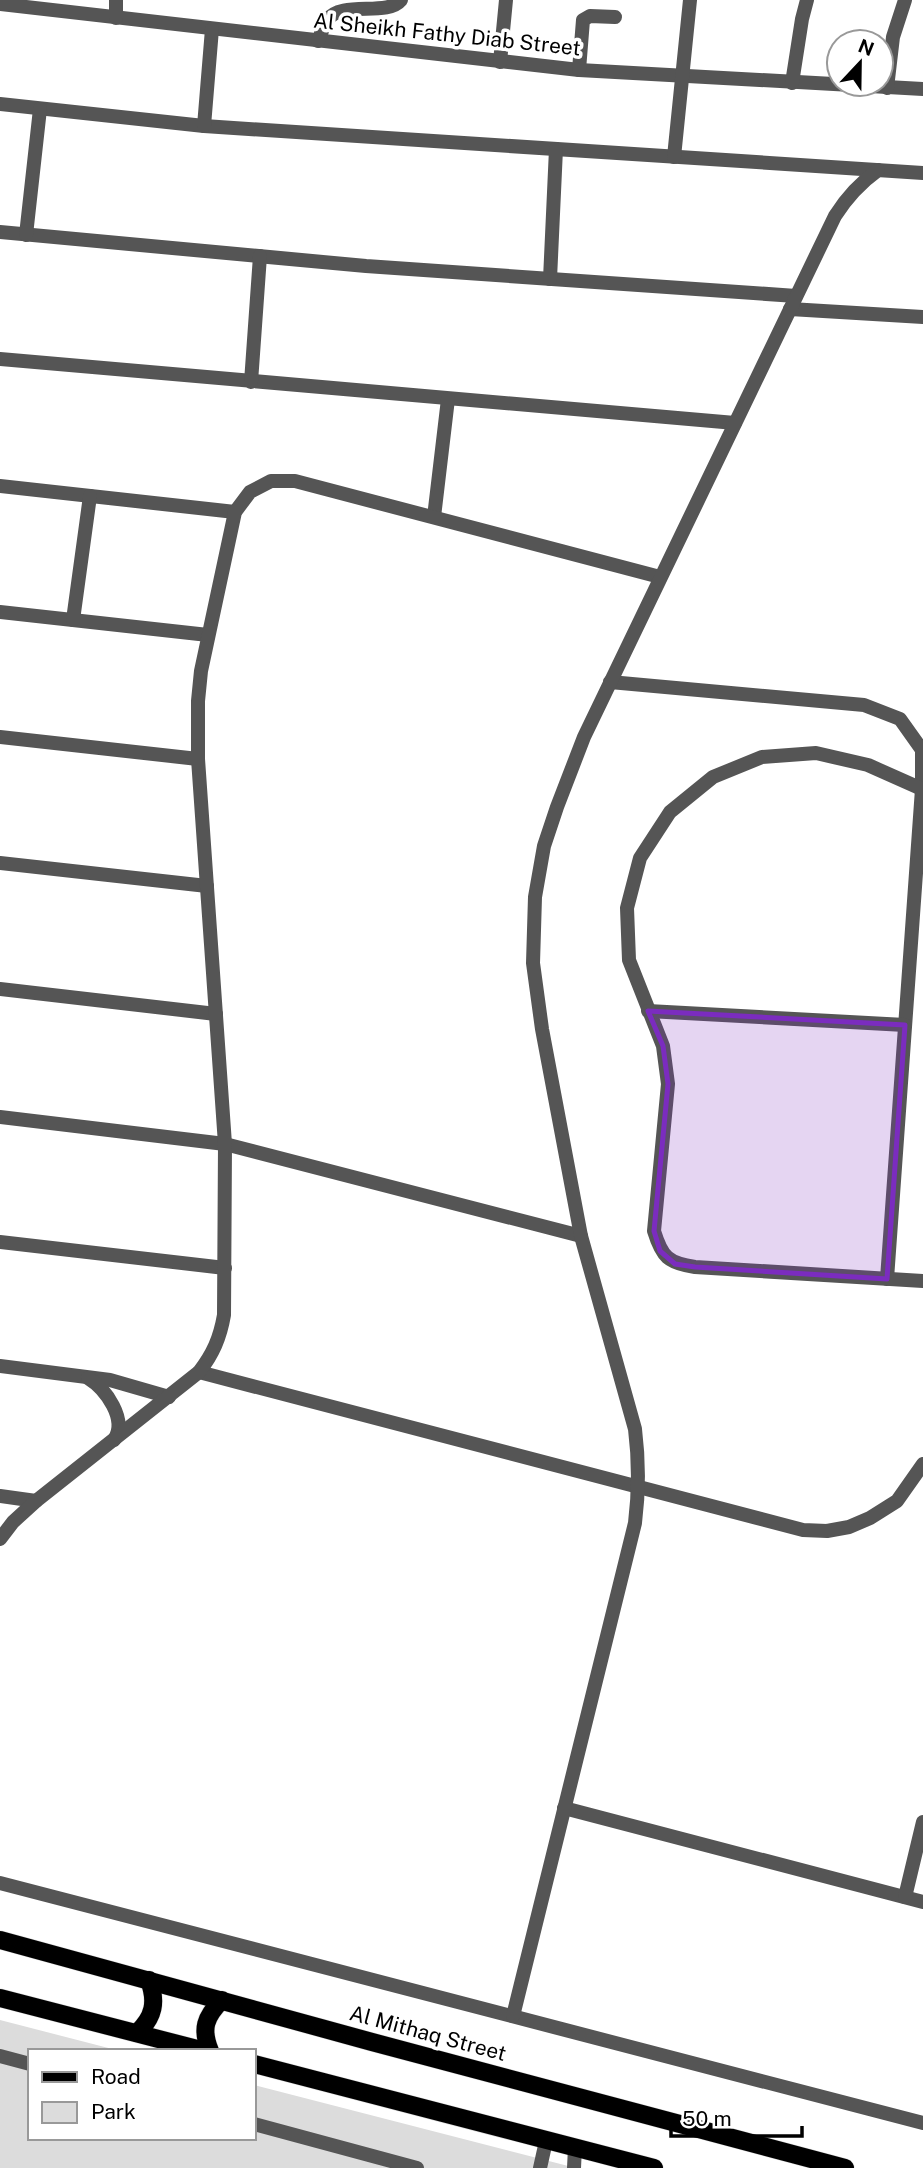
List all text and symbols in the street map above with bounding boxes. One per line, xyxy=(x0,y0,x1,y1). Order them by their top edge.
street label: Al Sheikh Fathy Diab Street xyxy=(312,8,582,60)
north arrow xyxy=(825,28,895,98)
text: N xyxy=(855,34,877,60)
street label: Al Mithaq Street xyxy=(347,2000,509,2066)
legend xyxy=(28,2049,256,2140)
text: Road xyxy=(91,2064,141,2089)
scale bar xyxy=(671,2094,802,2138)
text: Park xyxy=(91,2099,136,2124)
text: 50 m xyxy=(682,2106,732,2131)

